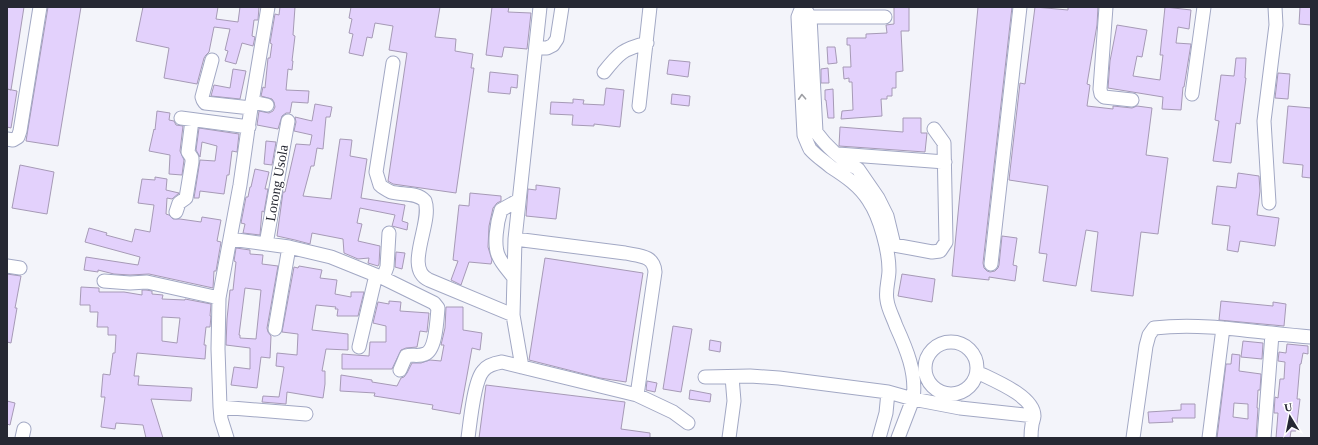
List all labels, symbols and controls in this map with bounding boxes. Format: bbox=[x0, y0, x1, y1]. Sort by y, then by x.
one-way arrow bbox=[797, 94, 806, 100]
street label: Lorong Usola bbox=[263, 143, 291, 222]
north arrow bbox=[1270, 397, 1310, 437]
text: U bbox=[1283, 401, 1293, 414]

